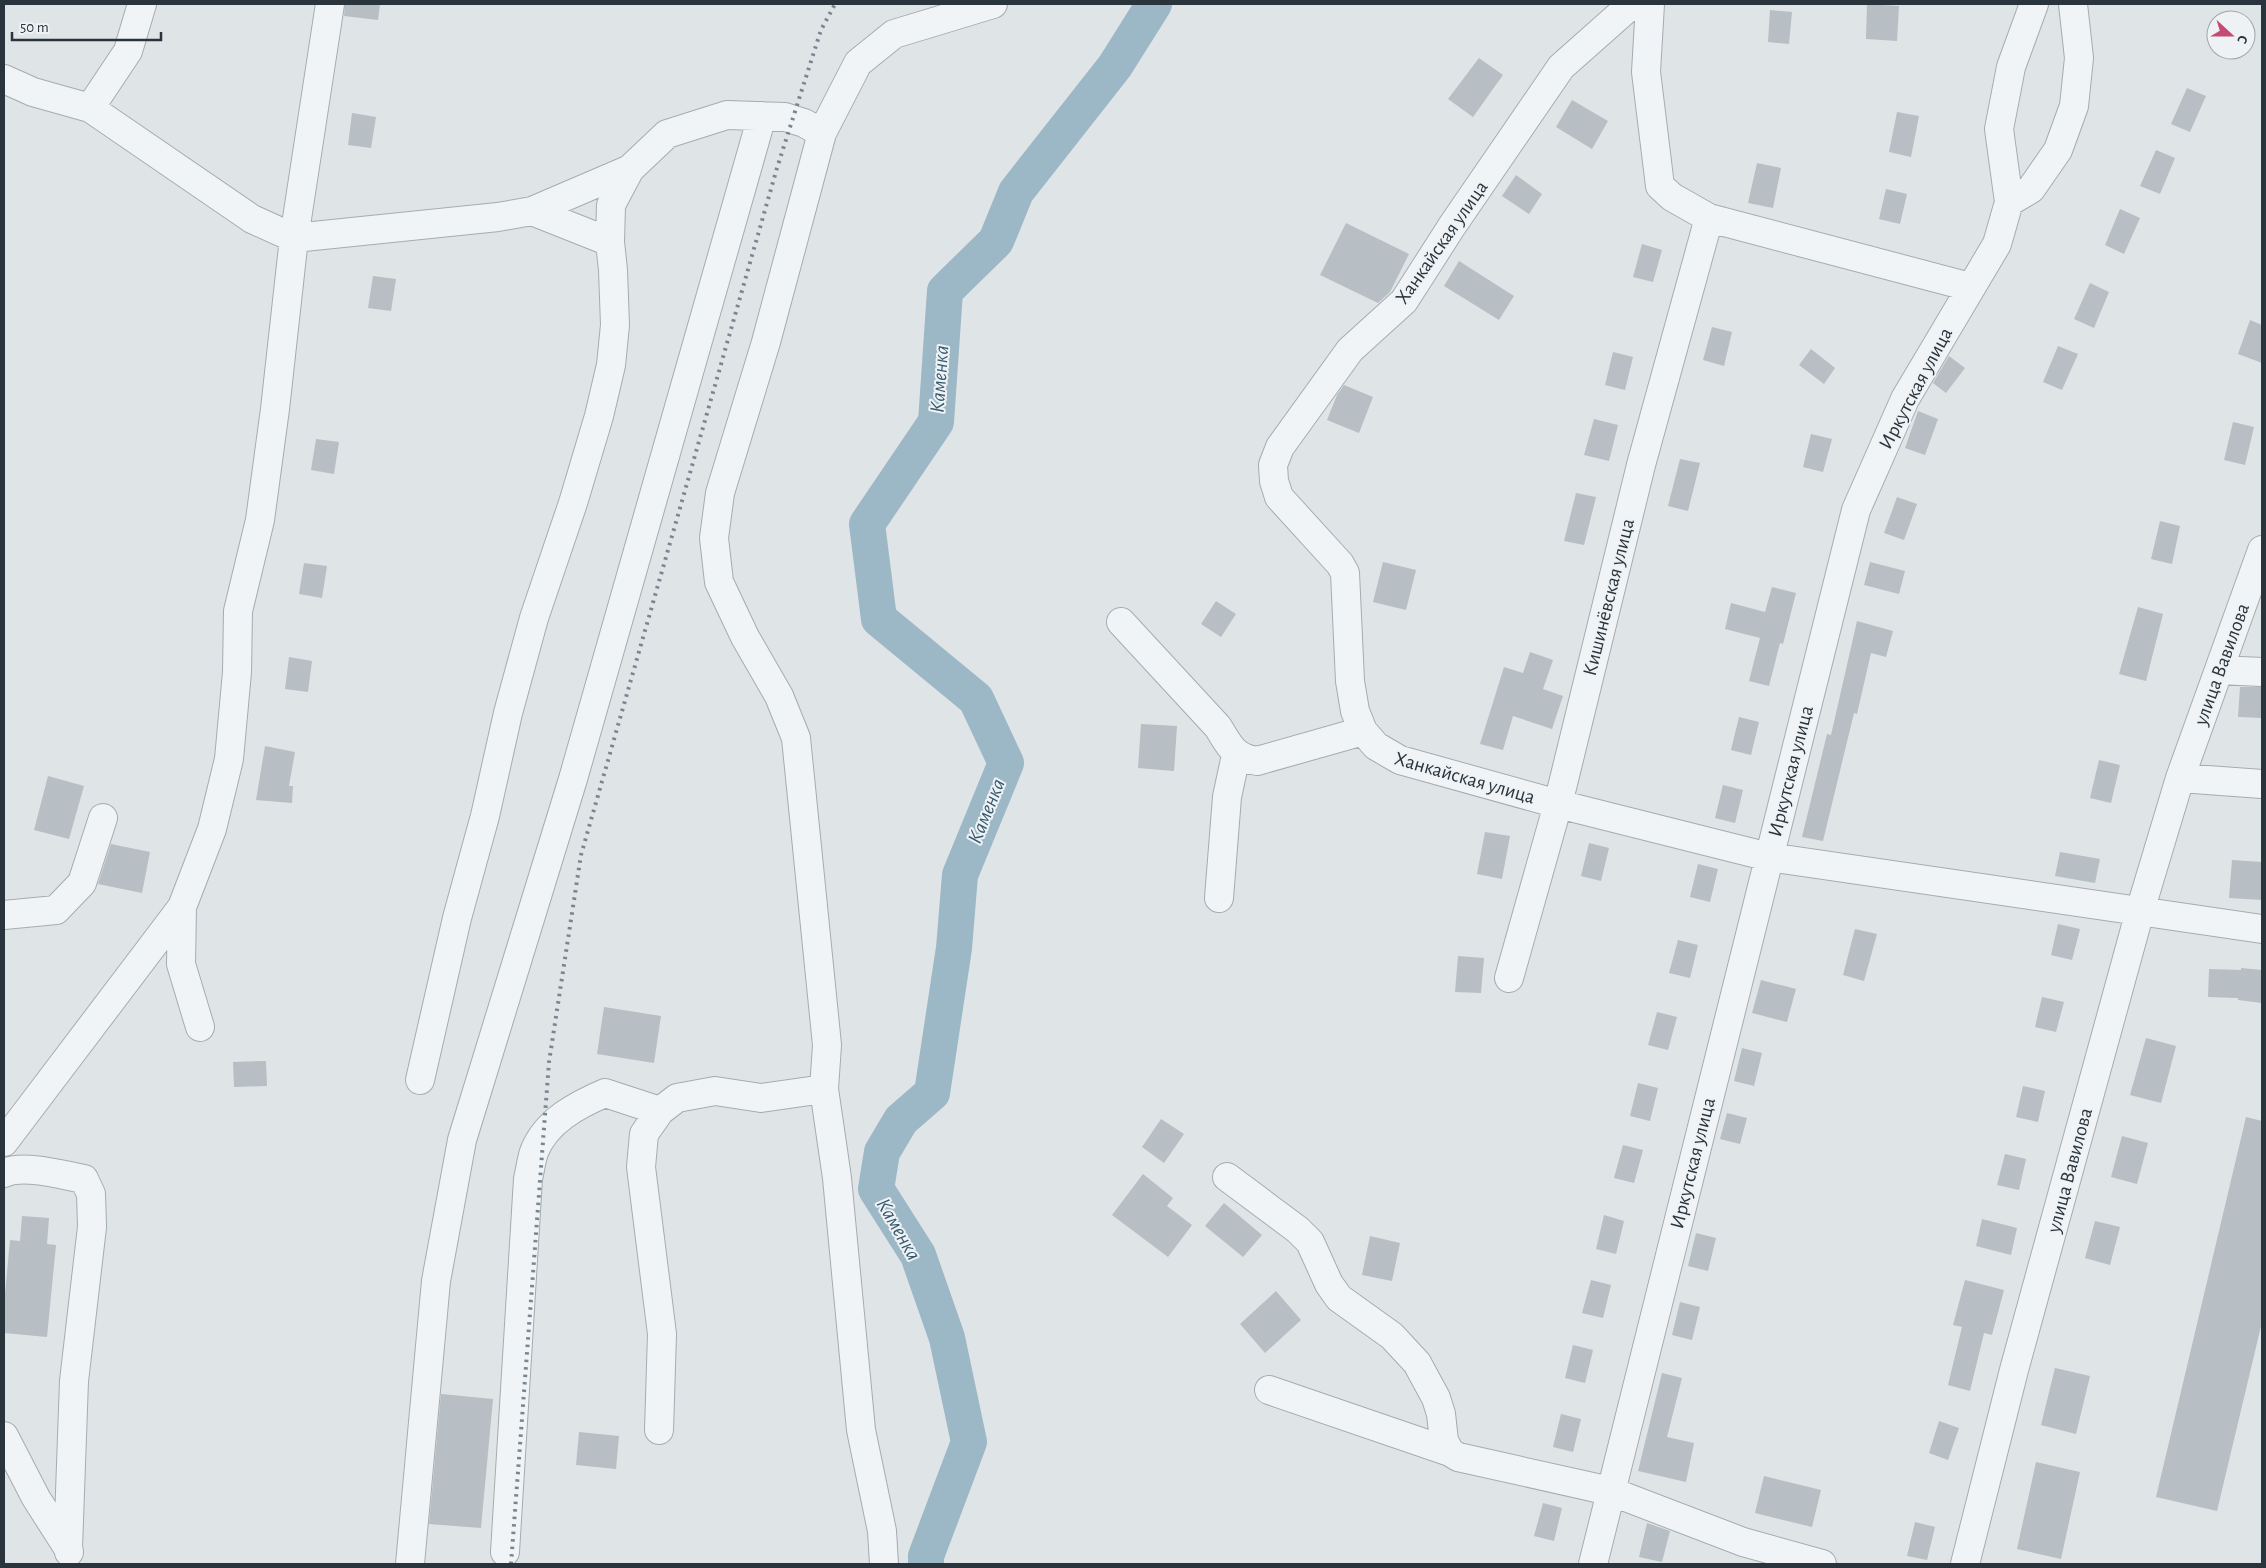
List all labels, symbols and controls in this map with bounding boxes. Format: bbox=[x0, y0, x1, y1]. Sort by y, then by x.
scale bar bbox=[12, 10, 161, 42]
north arrow bbox=[2206, 10, 2256, 60]
text: 50 m bbox=[20, 20, 49, 35]
text: С bbox=[2234, 33, 2250, 46]
street label: Ханкайская улица bbox=[1392, 177, 1492, 308]
street label: Иркутская улица bbox=[1875, 324, 1956, 453]
water label: Каменка bbox=[927, 345, 952, 414]
street label: Кишинёвская улица bbox=[1580, 517, 1638, 678]
street label: улица Вавилова bbox=[2190, 601, 2253, 729]
street label: Иркутская улица bbox=[1765, 703, 1817, 839]
street label: Ханкайская улица bbox=[1392, 748, 1537, 808]
water label: Каменка bbox=[964, 776, 1009, 847]
street label: Иркутская улица bbox=[1667, 1095, 1719, 1231]
street label: улица Вавилова bbox=[2043, 1106, 2096, 1236]
water label: Каменка bbox=[873, 1195, 925, 1264]

